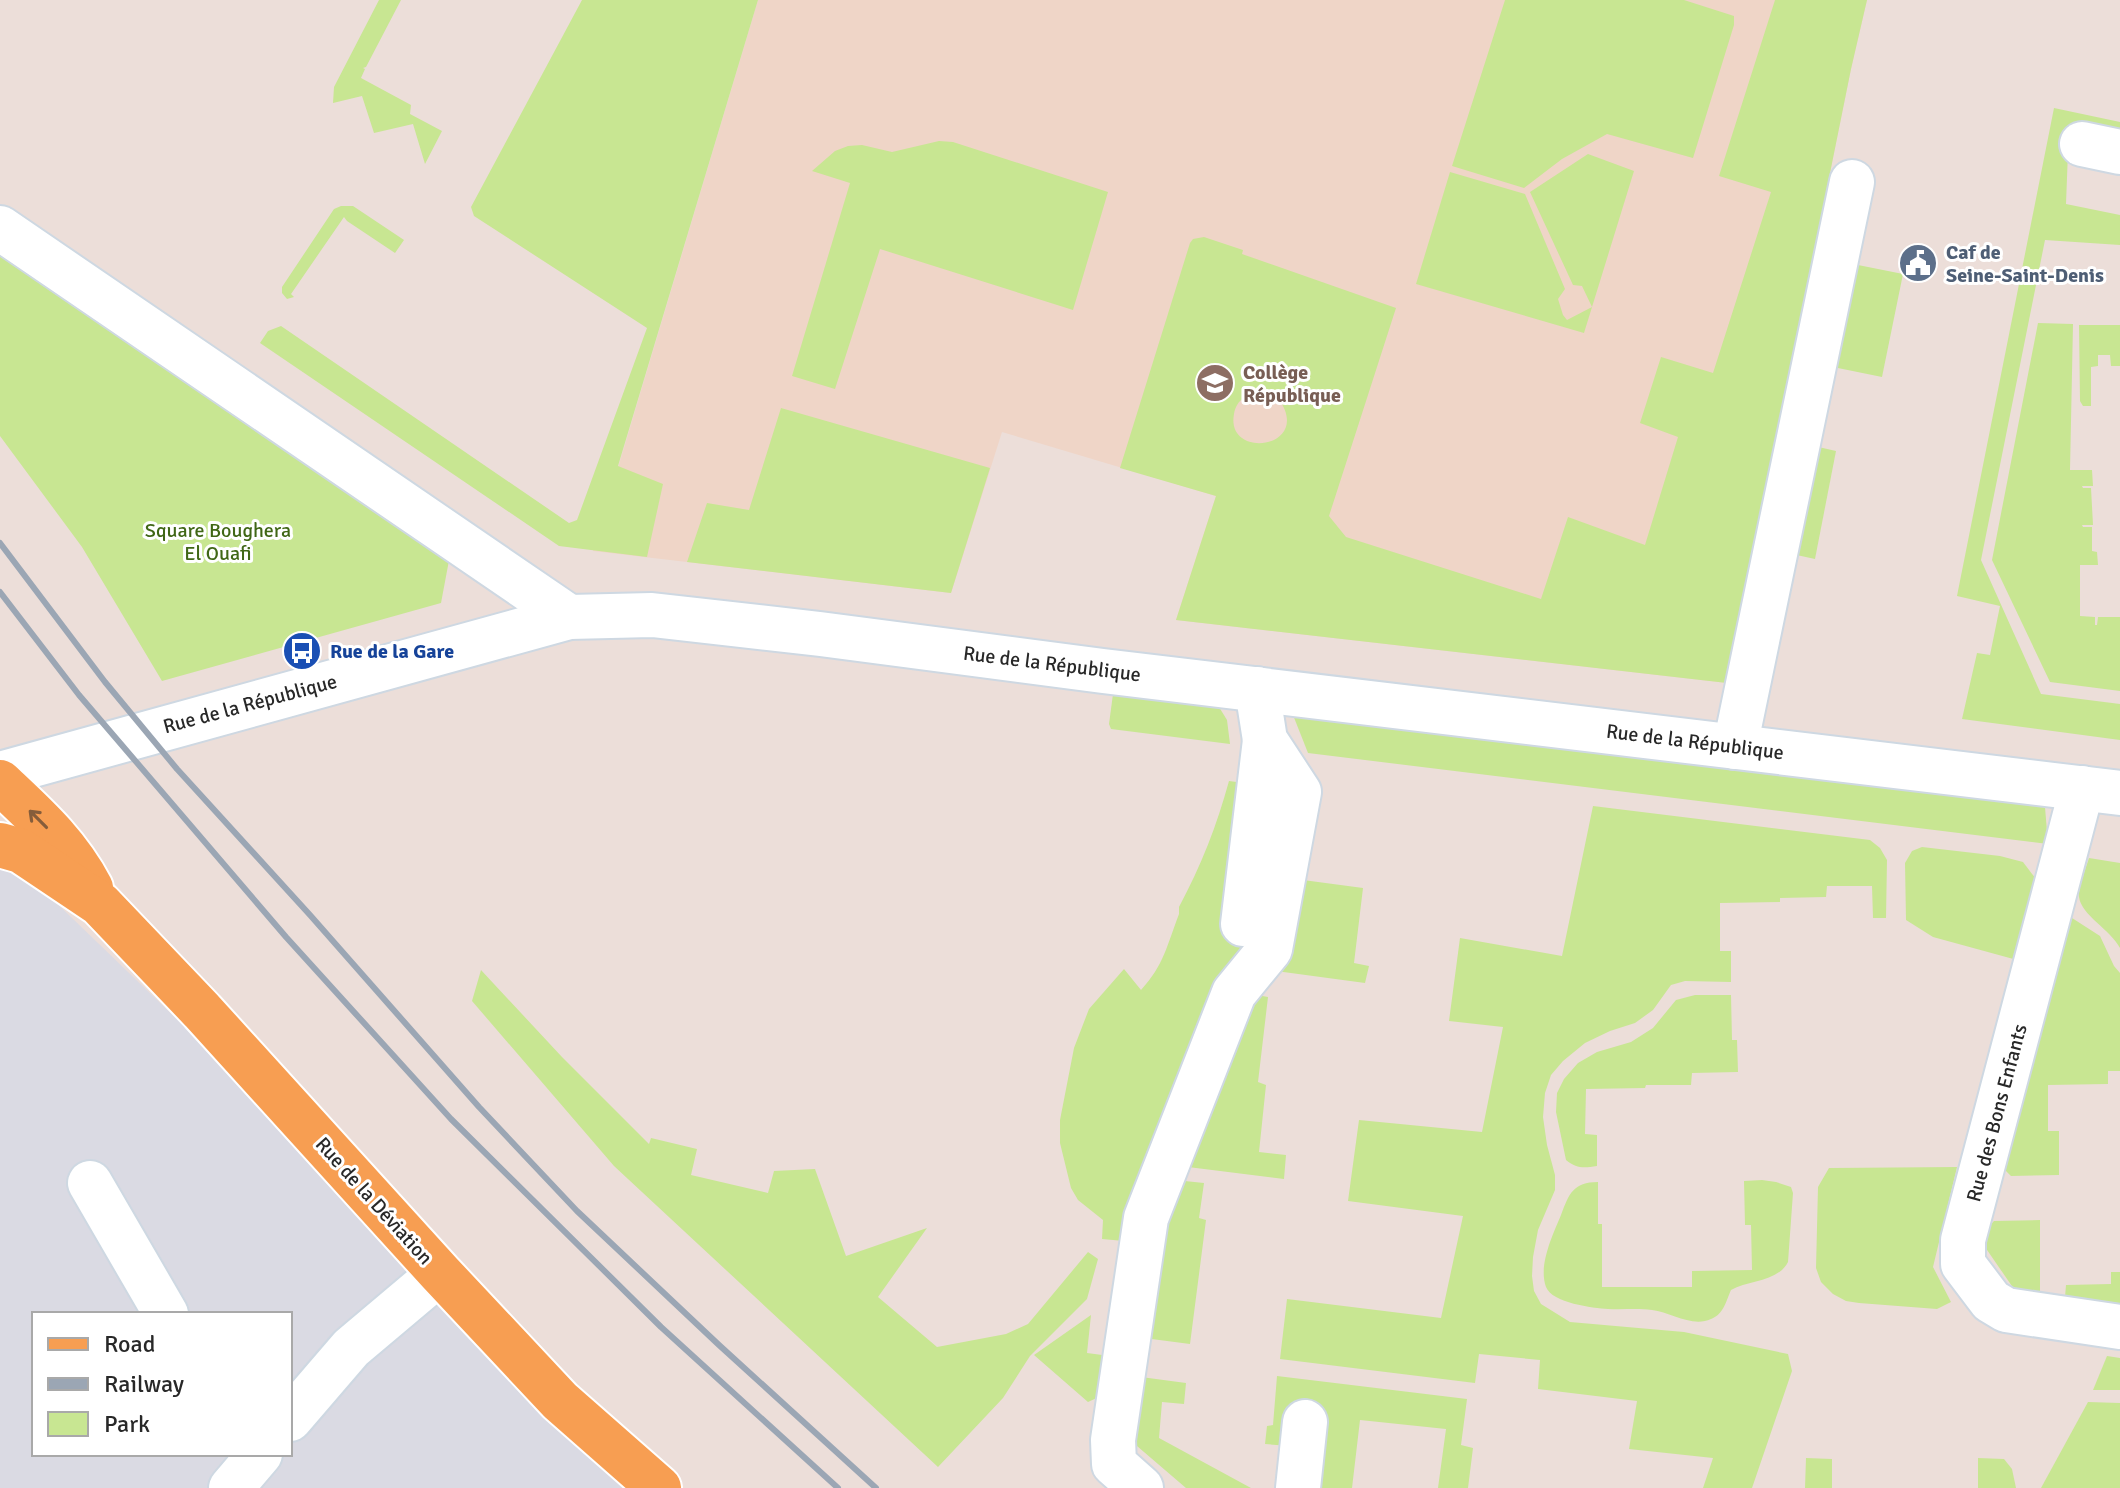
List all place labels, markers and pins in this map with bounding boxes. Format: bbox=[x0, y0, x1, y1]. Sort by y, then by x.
place label: Caf de Seine-Saint-Denis bbox=[1946, 240, 2104, 288]
public building icon: Caf de Seine-Saint-Denis bbox=[1897, 242, 1939, 284]
place label: Collège République bbox=[1243, 360, 1341, 408]
school or university icon: Collège République bbox=[1194, 362, 1236, 404]
bus stop icon: Rue de la Gare bbox=[281, 630, 323, 672]
place label: Rue de la Gare bbox=[330, 639, 454, 664]

